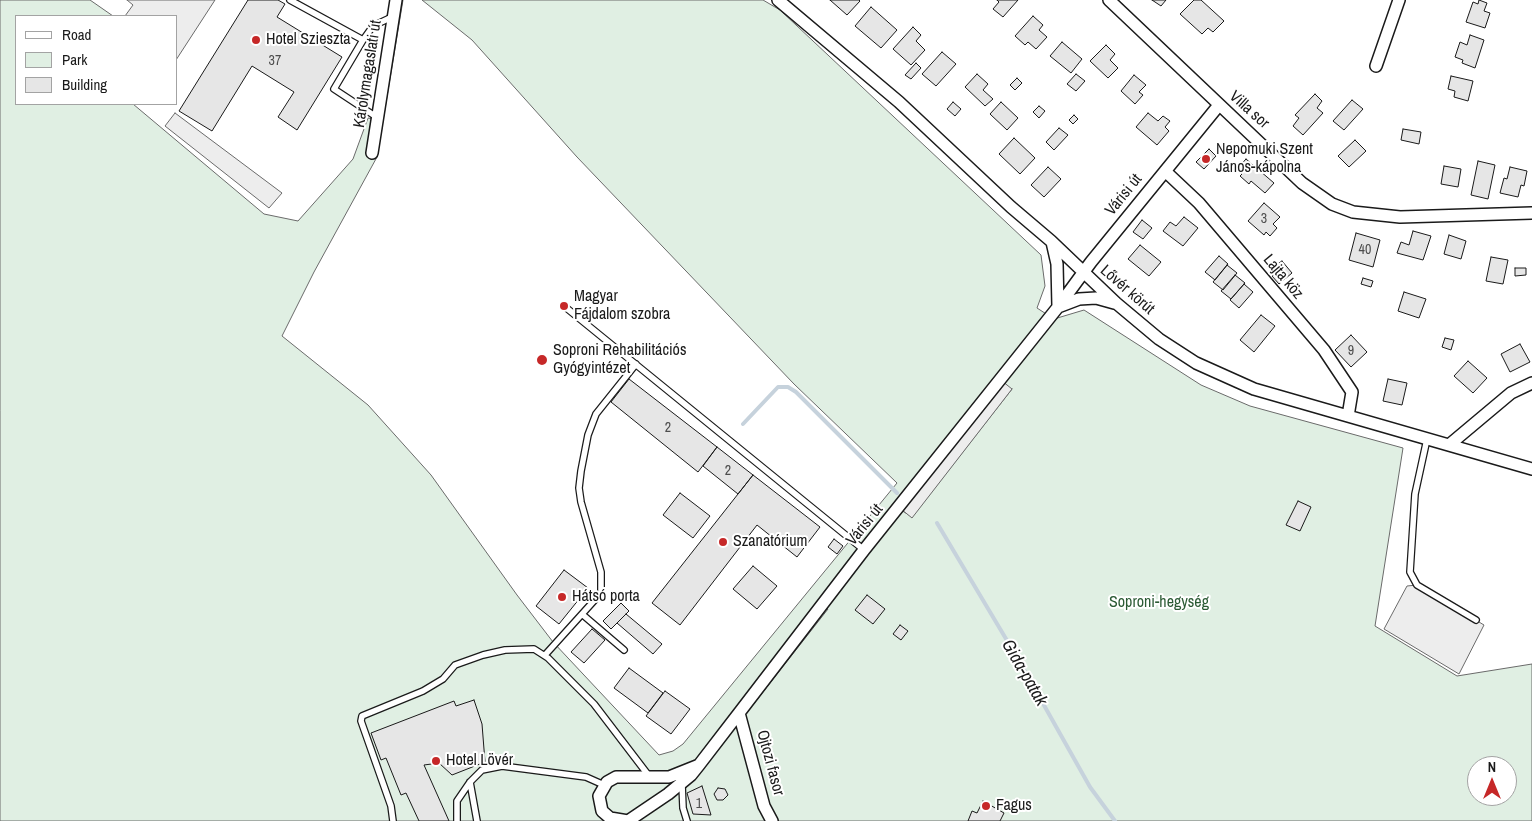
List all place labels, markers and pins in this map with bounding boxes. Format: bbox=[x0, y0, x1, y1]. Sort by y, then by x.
place label: Hotel Szieszta bbox=[266, 30, 351, 50]
marker: Hotel Szieszta bbox=[250, 34, 262, 46]
place label: Nepomuki Szent János-kápolna bbox=[1216, 140, 1313, 178]
marker: Nepomuki Szent János-kápolna bbox=[1200, 153, 1212, 165]
place label: Magyar Fájdalom szobra bbox=[574, 287, 670, 325]
marker: Magyar Fájdalom szobra bbox=[558, 300, 570, 312]
place label: Soproni Rehabilitációs Gyógyintézet bbox=[553, 341, 686, 379]
marker: Soproni Rehabilitációs Gyógyintézet bbox=[535, 353, 549, 367]
place label: Szanatórium bbox=[733, 532, 807, 552]
marker: Szanatórium bbox=[717, 536, 729, 548]
place label: Hátsó porta bbox=[572, 587, 640, 607]
marker: Hátsó porta bbox=[556, 591, 568, 603]
place label: Hotel Lövér bbox=[446, 751, 513, 771]
marker: Hotel Lövér bbox=[430, 755, 442, 767]
place label: Fagus bbox=[996, 796, 1032, 816]
marker: Fagus bbox=[980, 800, 992, 812]

